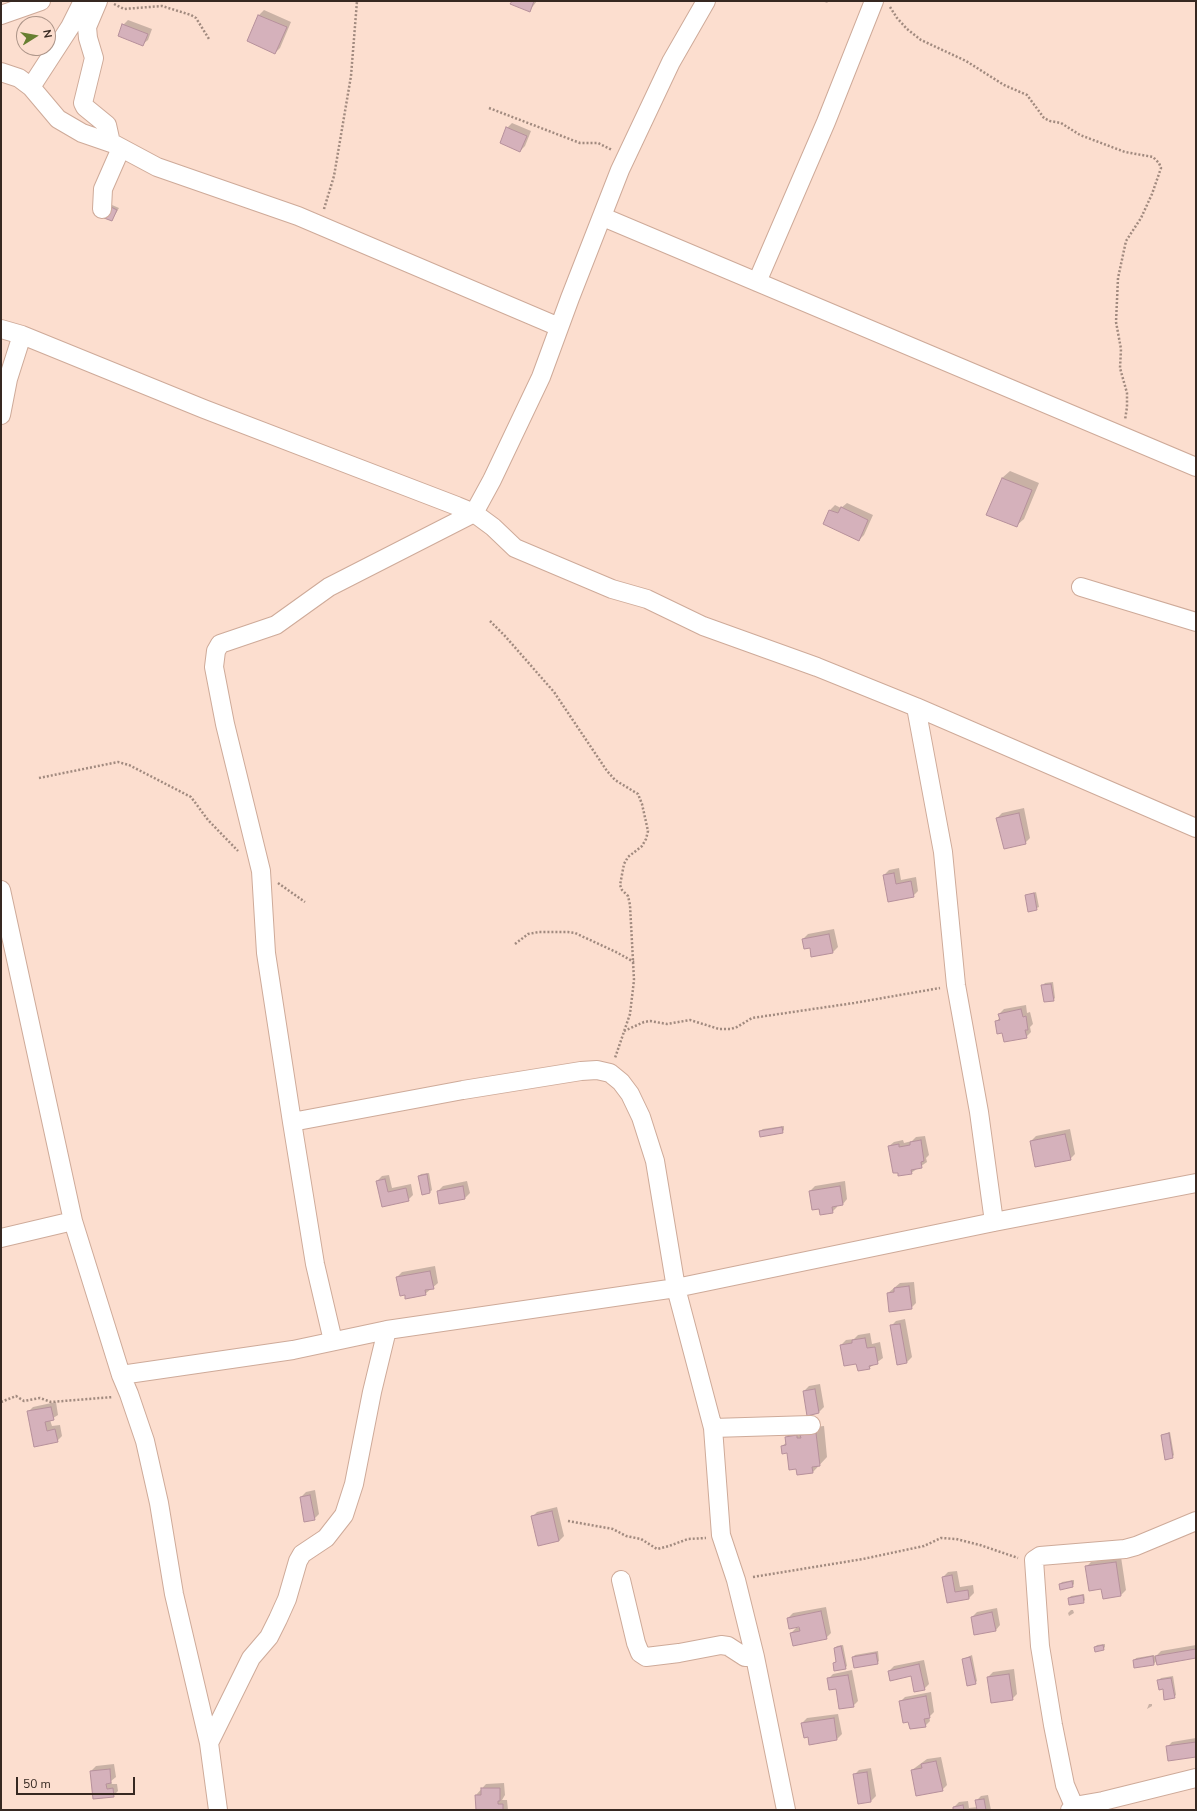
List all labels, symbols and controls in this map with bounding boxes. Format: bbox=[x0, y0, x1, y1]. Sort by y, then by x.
north arrow bbox=[16, 16, 56, 56]
text: N bbox=[39, 28, 55, 39]
scale bar bbox=[18, 1769, 137, 1795]
text: 50 m bbox=[23, 1776, 51, 1792]

